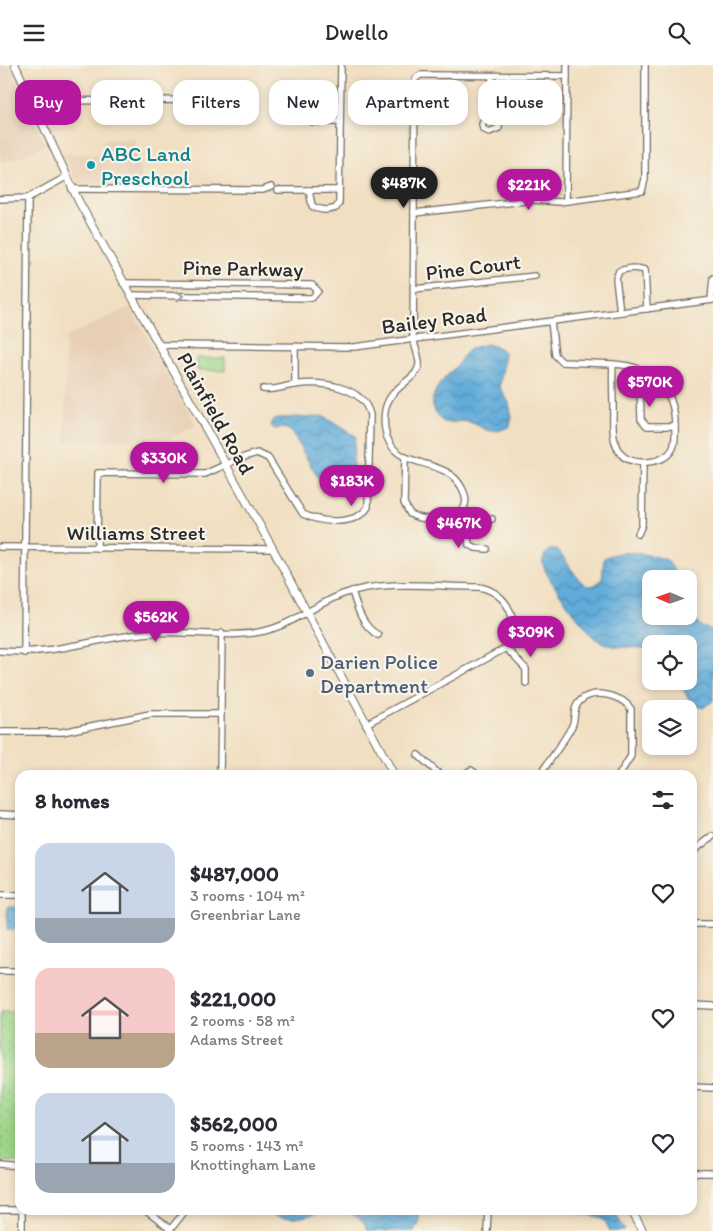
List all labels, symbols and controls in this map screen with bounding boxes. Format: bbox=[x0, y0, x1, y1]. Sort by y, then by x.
icon: menu bbox=[20, 19, 48, 47]
text: Dwello bbox=[325, 19, 388, 46]
icon: search bbox=[665, 19, 693, 47]
chip: Buy bbox=[15, 80, 81, 125]
chip: Rent bbox=[91, 80, 163, 125]
chip: Filters bbox=[173, 80, 259, 125]
chip: New bbox=[269, 80, 338, 125]
chip: Apartment bbox=[348, 80, 468, 125]
chip: House bbox=[478, 80, 562, 125]
place label: ABC Land Preschool bbox=[101, 141, 191, 190]
marker: ABC Land Preschool bbox=[85, 159, 97, 171]
pin: $487K bbox=[369, 167, 439, 209]
pin: $221K bbox=[494, 169, 564, 211]
text: $487K bbox=[382, 173, 426, 192]
text: $221K bbox=[508, 175, 550, 194]
street label: Pine Court bbox=[424, 249, 522, 285]
street label: Pine Parkway bbox=[182, 254, 304, 282]
one-way arrow bbox=[176, 291, 184, 301]
street label: Bailey Road bbox=[380, 301, 488, 339]
street label: Plainfield Road bbox=[172, 347, 260, 479]
pin: $570K bbox=[615, 365, 685, 408]
text: $570K bbox=[628, 372, 672, 391]
pin: $330K bbox=[129, 441, 199, 484]
text: $330K bbox=[141, 448, 187, 467]
pin: $183K bbox=[317, 465, 387, 507]
text: $183K bbox=[330, 471, 374, 490]
pin: $467K bbox=[424, 507, 494, 549]
text: $467K bbox=[437, 513, 481, 532]
street label: Williams Street bbox=[66, 520, 206, 545]
north arrow bbox=[642, 570, 698, 625]
map controls bbox=[642, 570, 697, 755]
pin: $562K bbox=[121, 601, 191, 643]
text: $562K bbox=[134, 607, 178, 626]
pin: $309K bbox=[496, 615, 566, 658]
text: $309K bbox=[508, 622, 554, 641]
button: locate bbox=[642, 635, 697, 690]
place label: Darien Police Department bbox=[320, 649, 438, 698]
marker: Darien Police Department bbox=[304, 667, 316, 679]
button: layers bbox=[642, 700, 697, 755]
icon: filters bbox=[649, 786, 677, 814]
text: 8 homes bbox=[35, 788, 110, 813]
text: $487,000 bbox=[190, 861, 279, 886]
icon: home bbox=[75, 863, 135, 923]
icon: heart bbox=[649, 879, 677, 907]
text: 3 rooms · 104 m² bbox=[190, 886, 305, 905]
text: Greenbriar Lane bbox=[190, 905, 301, 924]
text: $221,000 bbox=[190, 986, 276, 1011]
icon: home bbox=[75, 988, 135, 1048]
icon: heart bbox=[649, 1004, 677, 1032]
text: 2 rooms · 58 m² bbox=[190, 1011, 295, 1030]
text: Adams Street bbox=[190, 1030, 283, 1049]
text: $562,000 bbox=[190, 1111, 278, 1136]
icon: home bbox=[75, 1113, 135, 1173]
icon: heart bbox=[649, 1129, 677, 1157]
text: 5 rooms · 143 m² bbox=[190, 1136, 304, 1155]
text: Knottingham Lane bbox=[190, 1155, 316, 1174]

